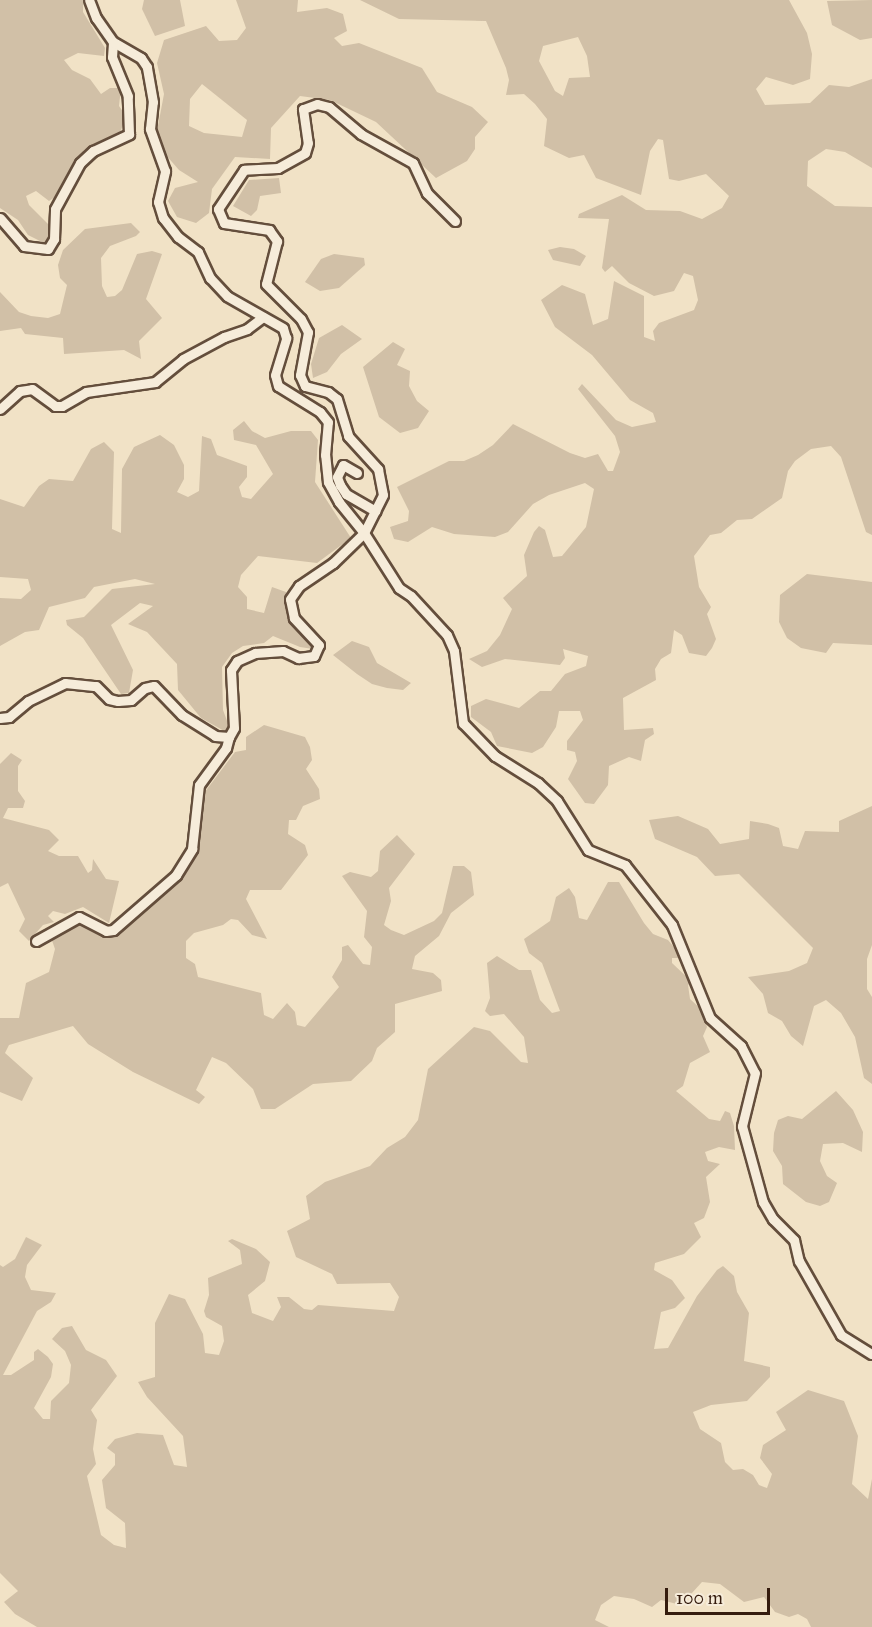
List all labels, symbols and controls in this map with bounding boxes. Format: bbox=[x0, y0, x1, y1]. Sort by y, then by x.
scale bar bbox=[668, 1576, 773, 1614]
text: 100 m bbox=[676, 1587, 723, 1609]

